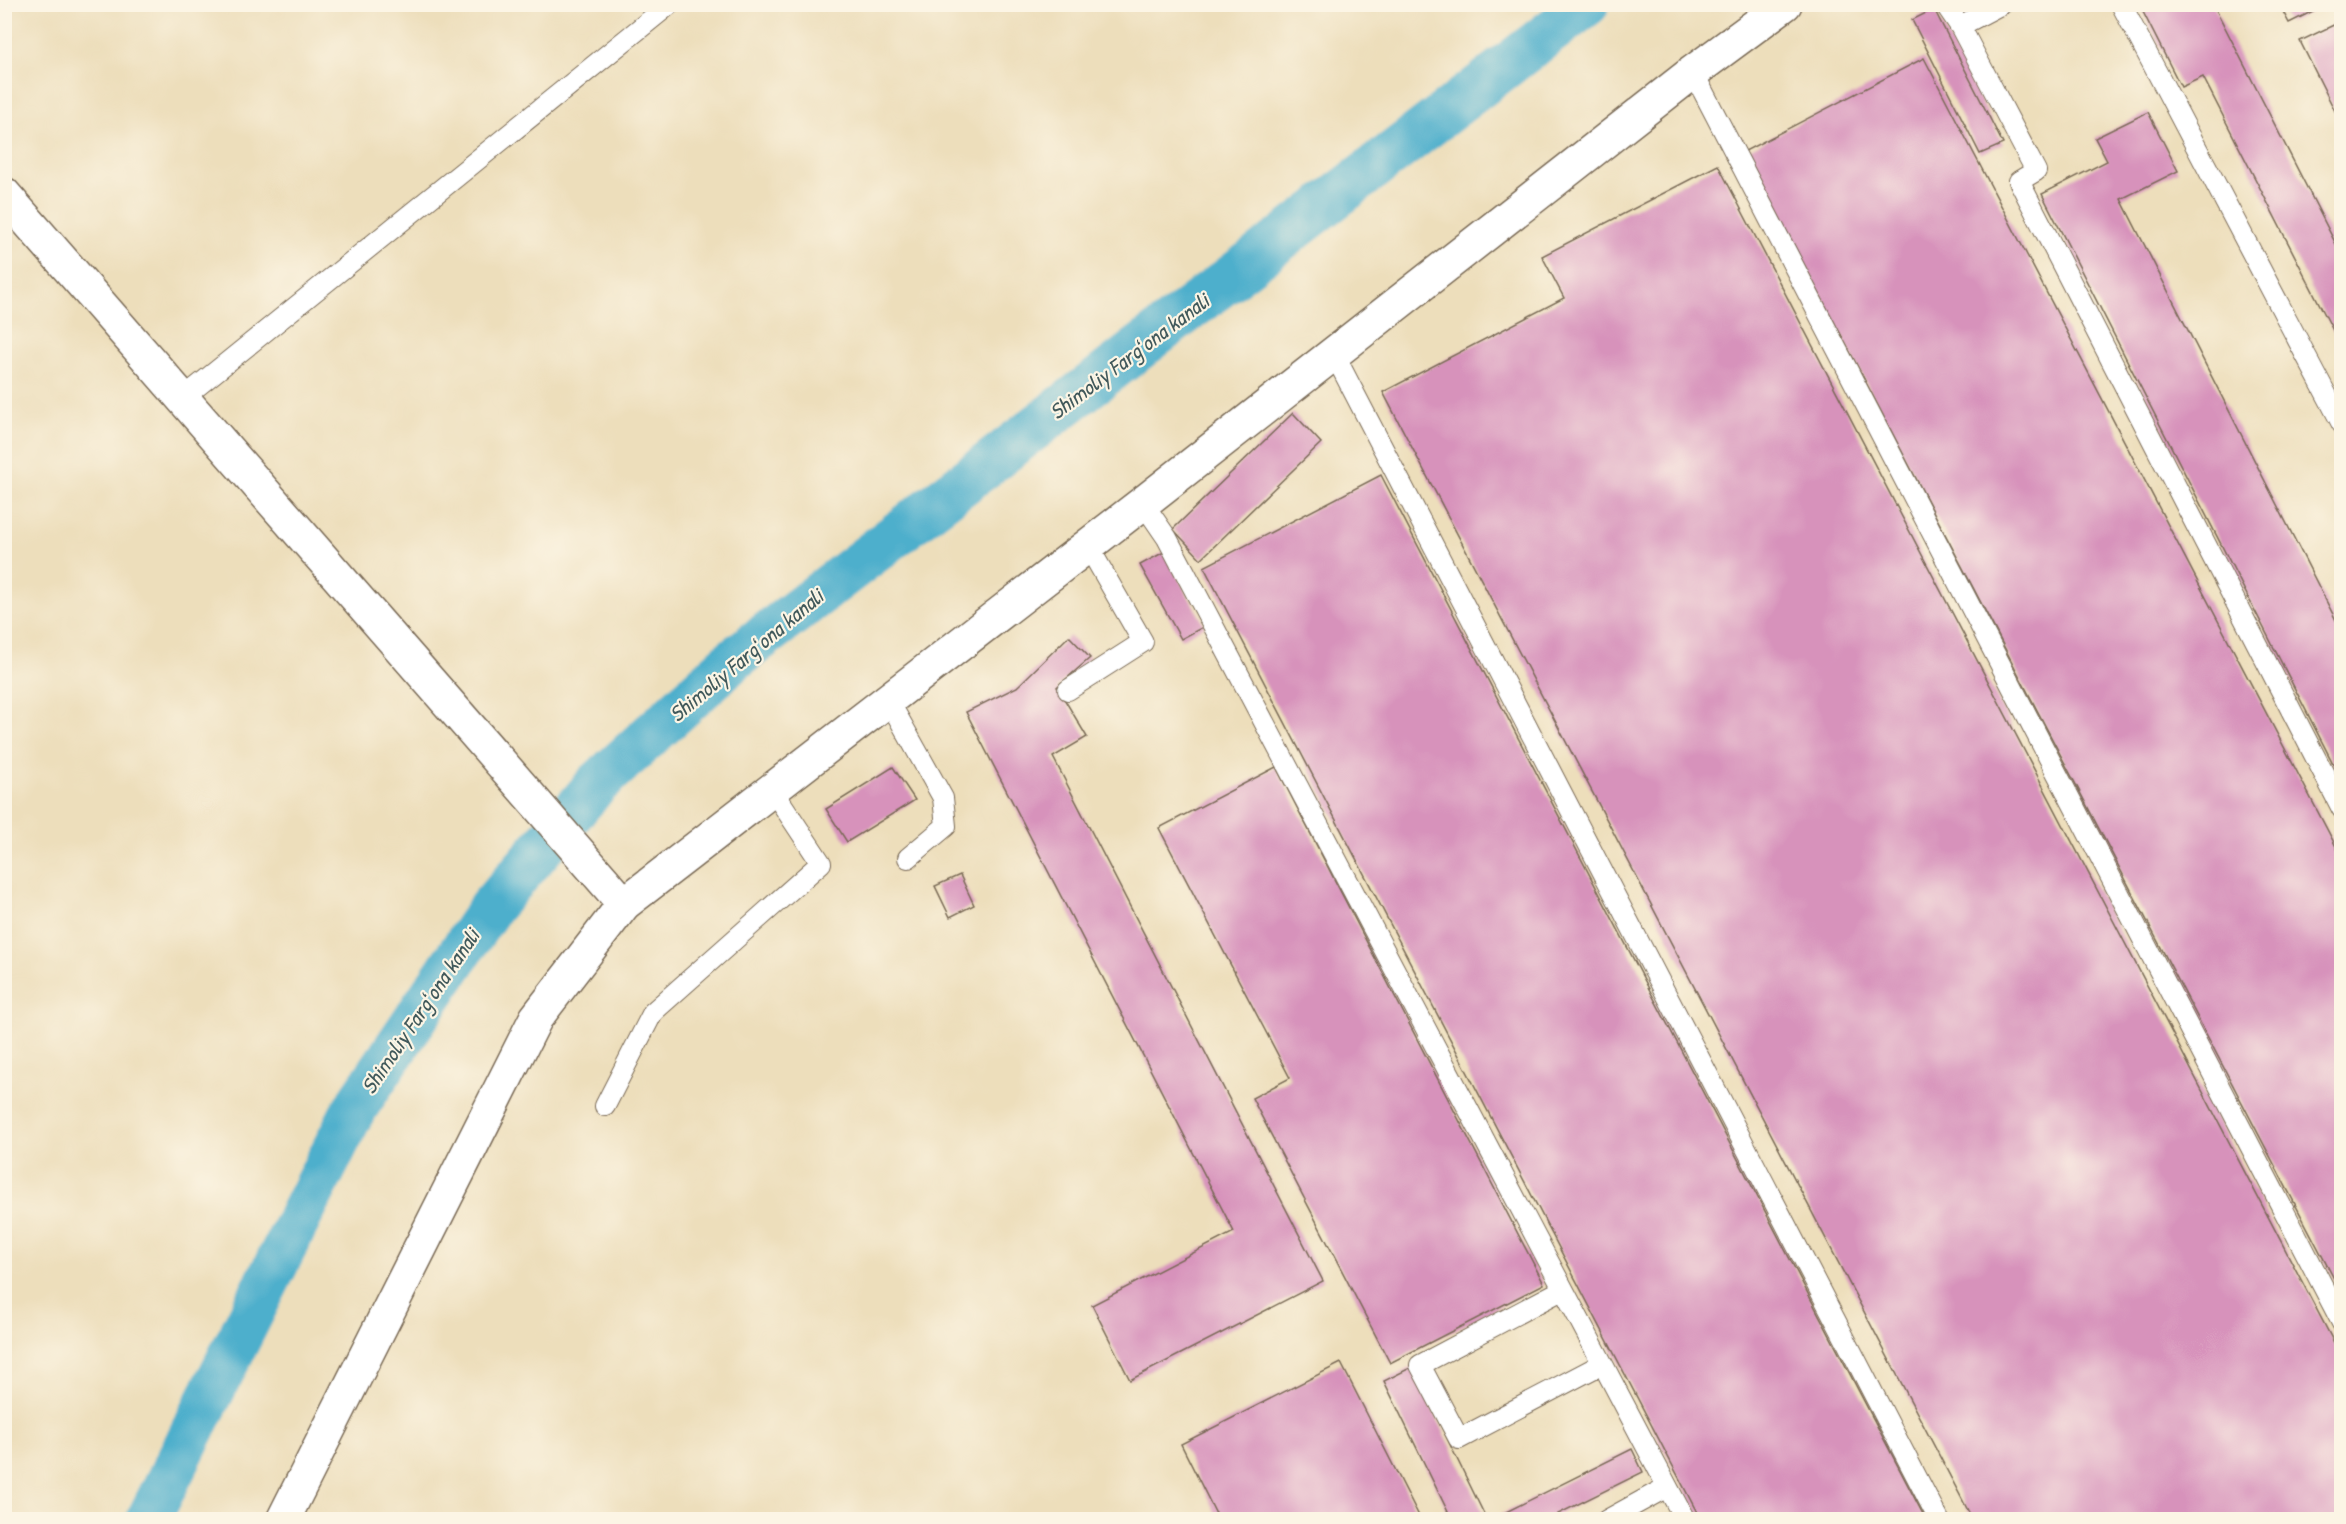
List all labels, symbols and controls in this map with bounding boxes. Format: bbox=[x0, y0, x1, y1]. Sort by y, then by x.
water label: Shimoliy Fargʻona kanali bbox=[1043, 285, 1217, 426]
water label: Shimoliy Fargʻona kanali bbox=[662, 580, 831, 728]
water label: Shimoliy Fargʻona kanali bbox=[354, 921, 488, 1099]

